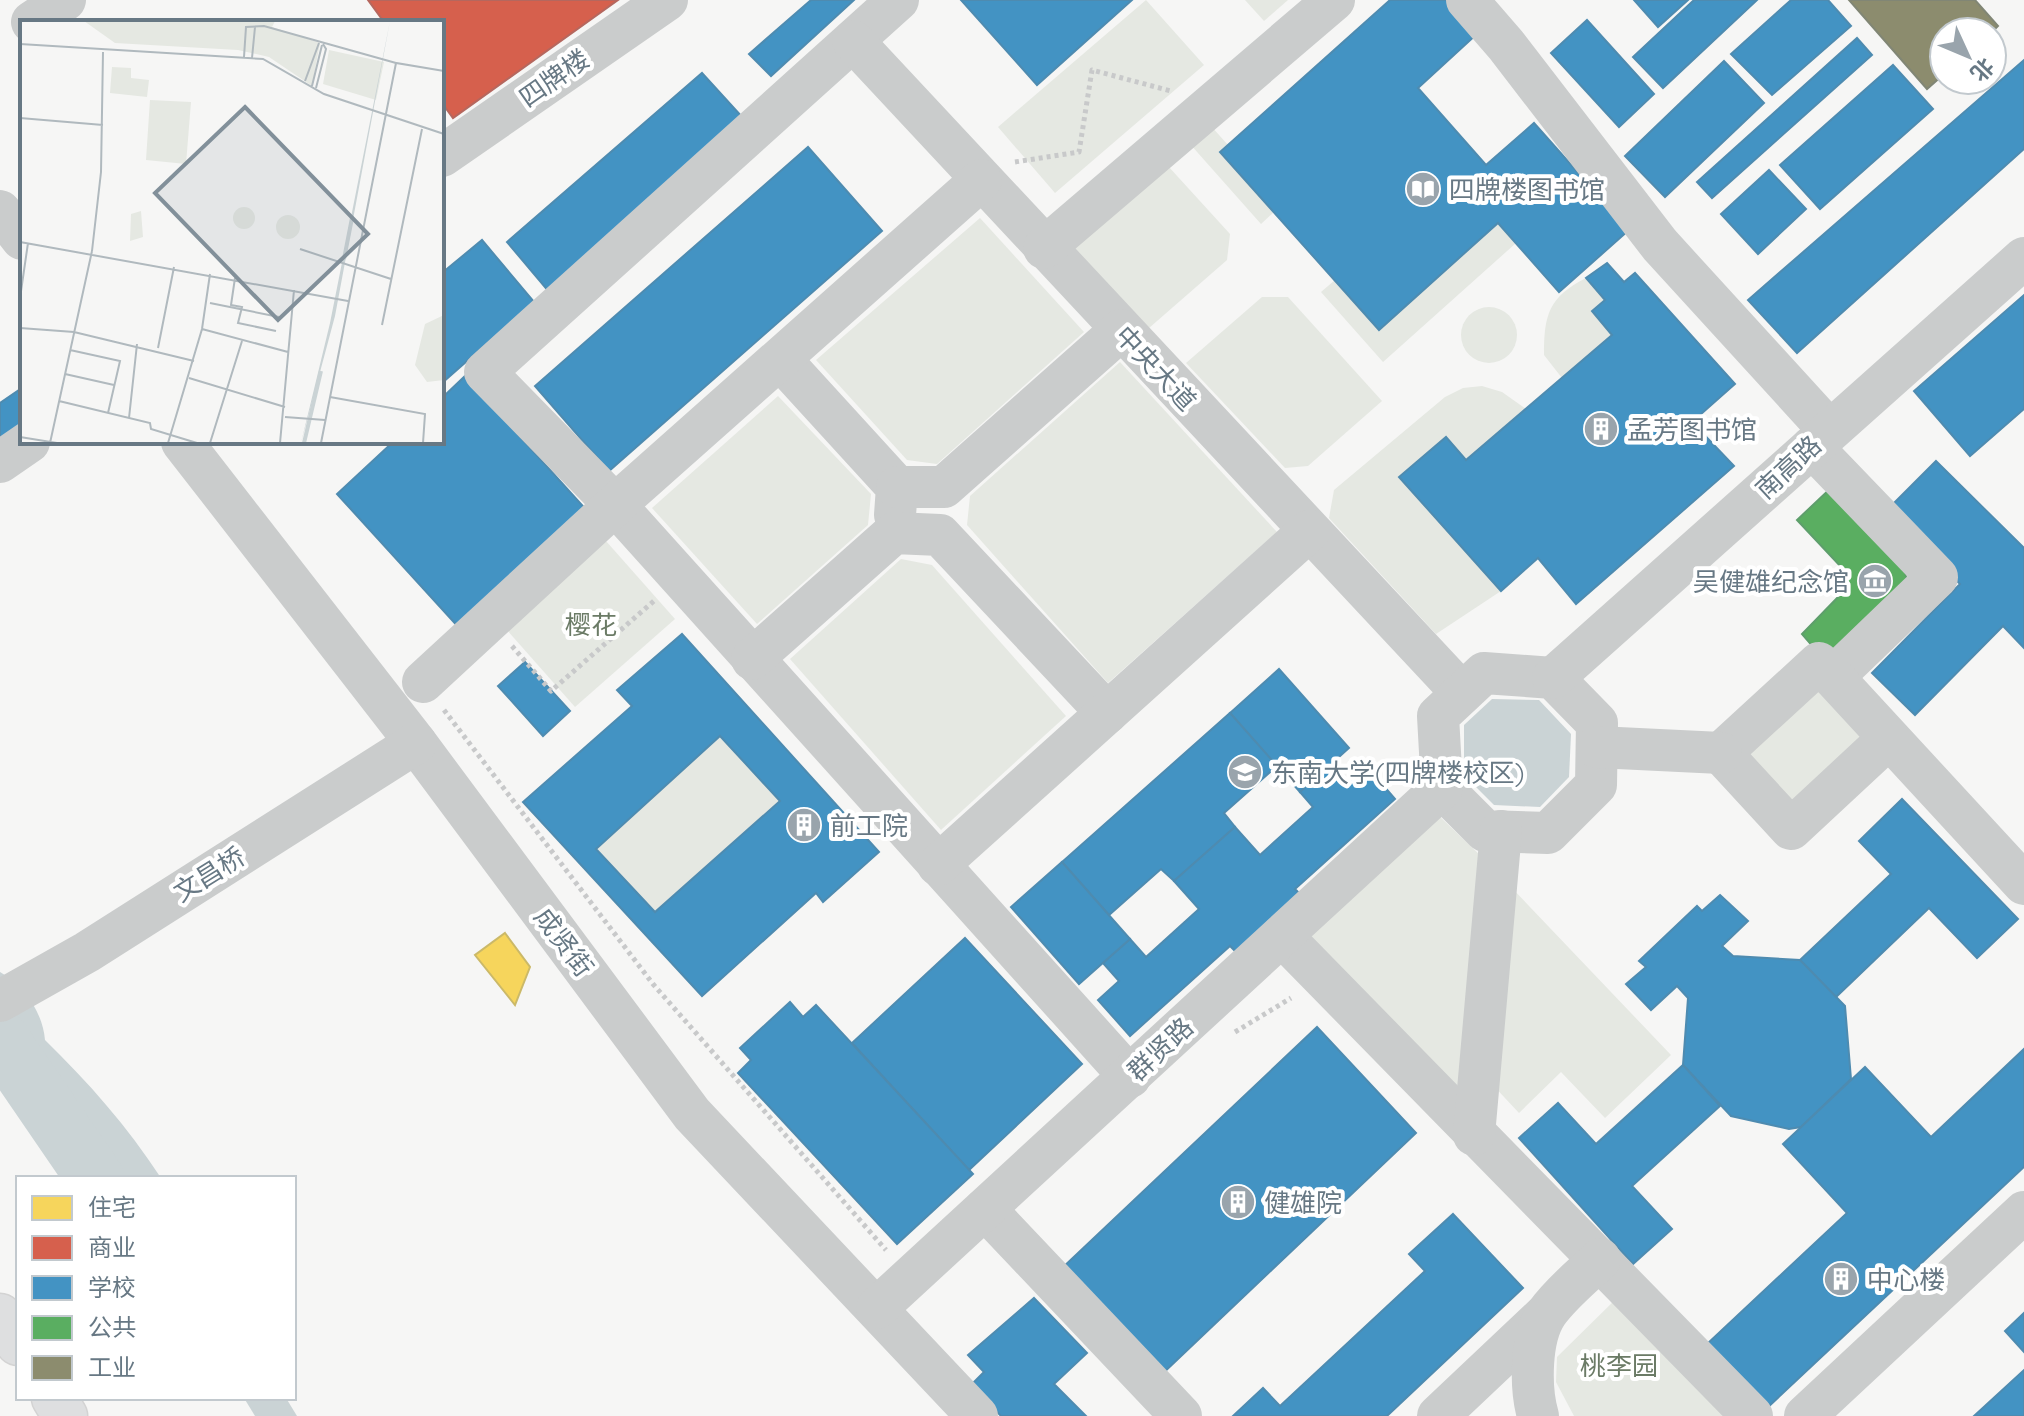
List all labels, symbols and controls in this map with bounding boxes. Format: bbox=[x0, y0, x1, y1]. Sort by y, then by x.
north arrow bbox=[1928, 16, 2008, 96]
inset map bbox=[20, 20, 444, 444]
street label: 四牌楼 bbox=[513, 42, 595, 114]
text: 北 bbox=[1965, 52, 2000, 88]
library icon: 四牌楼图书馆 bbox=[1404, 170, 1442, 208]
place label: 四牌楼图书馆 bbox=[1449, 173, 1605, 206]
street label: 中央大道 bbox=[1108, 319, 1204, 417]
building icon: 孟芳图书馆 bbox=[1582, 410, 1620, 448]
place label: 孟芳图书馆 bbox=[1627, 413, 1757, 446]
street label: 南高路 bbox=[1748, 428, 1828, 506]
museum icon: 吴健雄纪念馆 bbox=[1856, 562, 1894, 600]
place label: 吴健雄纪念馆 bbox=[1693, 565, 1849, 598]
park label: 樱花 bbox=[565, 608, 617, 641]
school or university icon: 东南大学(四牌楼校区) bbox=[1226, 753, 1264, 791]
place label: 东南大学(四牌楼校区) bbox=[1271, 756, 1524, 789]
building icon: 前工院 bbox=[785, 806, 823, 844]
place label: 前工院 bbox=[830, 809, 908, 842]
street label: 文昌桥 bbox=[167, 839, 251, 909]
street label: 成贤街 bbox=[527, 901, 601, 983]
street label: 群贤路 bbox=[1120, 1010, 1200, 1088]
legend bbox=[16, 1176, 296, 1400]
building icon: 健雄院 bbox=[1219, 1183, 1257, 1221]
place label: 健雄院 bbox=[1264, 1186, 1342, 1219]
text: 住宅 bbox=[88, 1192, 136, 1222]
text: 商业 bbox=[88, 1232, 136, 1262]
building icon: 中心楼 bbox=[1822, 1260, 1860, 1298]
place label: 中心楼 bbox=[1867, 1263, 1945, 1296]
text: 学校 bbox=[88, 1272, 136, 1302]
text: 公共 bbox=[88, 1312, 136, 1342]
park label: 桃李园 bbox=[1580, 1349, 1658, 1382]
text: 工业 bbox=[88, 1352, 136, 1382]

